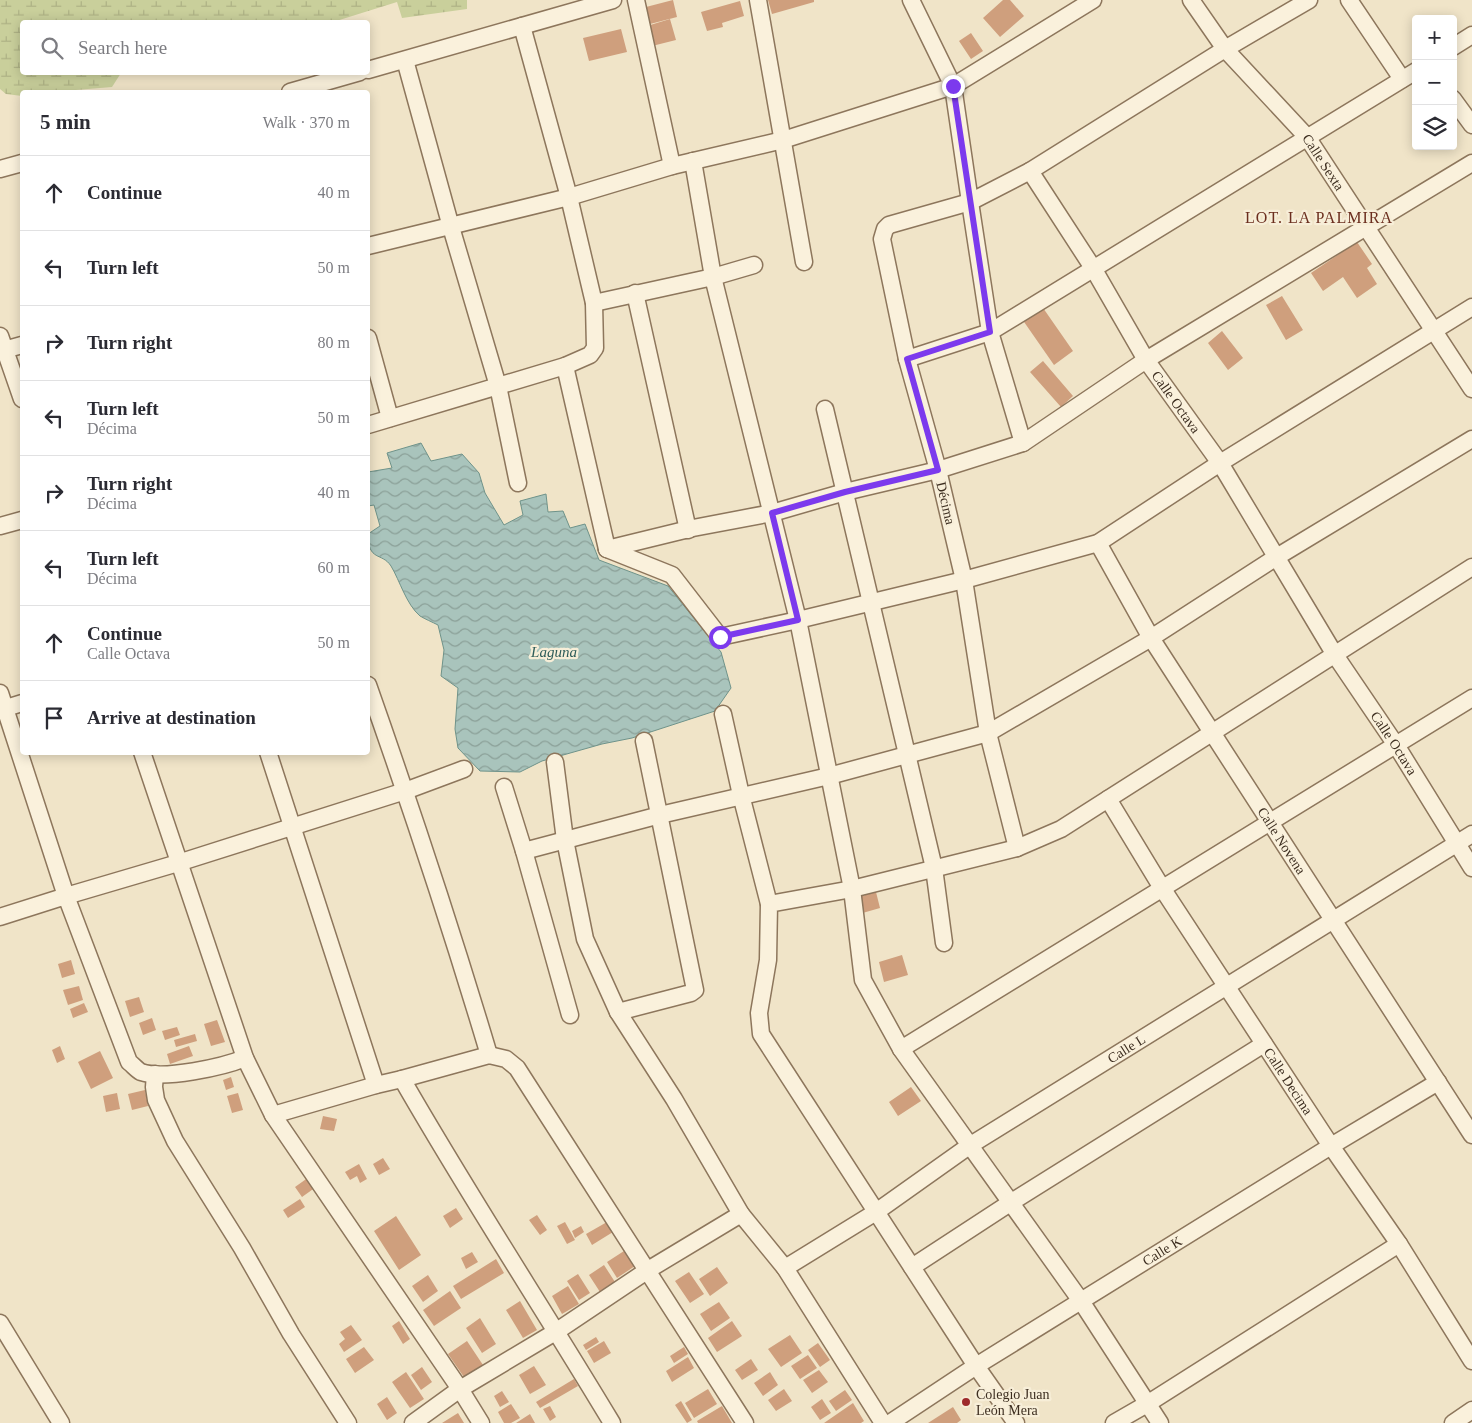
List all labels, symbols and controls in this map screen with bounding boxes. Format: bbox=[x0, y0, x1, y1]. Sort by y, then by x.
map controls bbox=[1412, 15, 1457, 150]
button: + bbox=[1412, 15, 1457, 60]
search box bbox=[20, 20, 370, 75]
icon: search bbox=[38, 34, 66, 62]
text: Search here bbox=[78, 37, 167, 58]
button: − bbox=[1412, 60, 1457, 105]
route end bbox=[942, 75, 965, 98]
button: layers bbox=[1412, 105, 1457, 150]
text: 5 min bbox=[40, 110, 91, 134]
text: Walk · 370 m bbox=[263, 114, 350, 131]
street label: Calle Sexta bbox=[1299, 131, 1347, 194]
icon: ahead bbox=[40, 179, 68, 207]
text: Continue bbox=[87, 182, 162, 203]
text: 40 m bbox=[318, 184, 350, 201]
district label: LOT. LA PALMIRA bbox=[1245, 209, 1393, 226]
icon: left bbox=[40, 254, 68, 282]
text: Turn left bbox=[87, 257, 159, 278]
text: 50 m bbox=[318, 259, 350, 276]
icon: right bbox=[40, 329, 68, 357]
text: Turn right bbox=[87, 332, 172, 353]
text: 80 m bbox=[318, 334, 350, 351]
street label: Calle Octava bbox=[1148, 368, 1204, 437]
text: Turn left bbox=[87, 398, 159, 419]
icon: left bbox=[40, 404, 68, 432]
text: 50 m bbox=[318, 409, 350, 426]
text: Décima bbox=[87, 420, 137, 437]
text: Turn right bbox=[87, 473, 172, 494]
icon: right bbox=[40, 479, 68, 507]
street label: Décima bbox=[933, 480, 958, 527]
text: 40 m bbox=[318, 484, 350, 501]
text: Décima bbox=[87, 495, 137, 512]
text: Turn left bbox=[87, 548, 159, 569]
icon: left bbox=[40, 554, 68, 582]
text: 60 m bbox=[318, 559, 350, 576]
text: Décima bbox=[87, 570, 137, 587]
text: Continue bbox=[87, 623, 162, 644]
route start bbox=[709, 626, 732, 649]
icon: ahead bbox=[40, 629, 68, 657]
text: 50 m bbox=[318, 634, 350, 651]
water label: Laguna bbox=[530, 644, 577, 660]
text: Calle Octava bbox=[87, 645, 170, 662]
icon: arrive bbox=[40, 704, 68, 732]
text: Arrive at destination bbox=[87, 707, 256, 728]
street label: Calle Octava bbox=[1367, 709, 1420, 779]
street label: Calle Novena bbox=[1254, 805, 1309, 878]
street label: Calle L bbox=[1105, 1032, 1148, 1066]
street label: Calle Decima bbox=[1261, 1045, 1316, 1118]
street label: Calle K bbox=[1140, 1233, 1185, 1269]
place label: Colegio Juan León Mera bbox=[976, 1387, 1050, 1418]
marker: Colegio Juan León Mera bbox=[960, 1396, 972, 1408]

